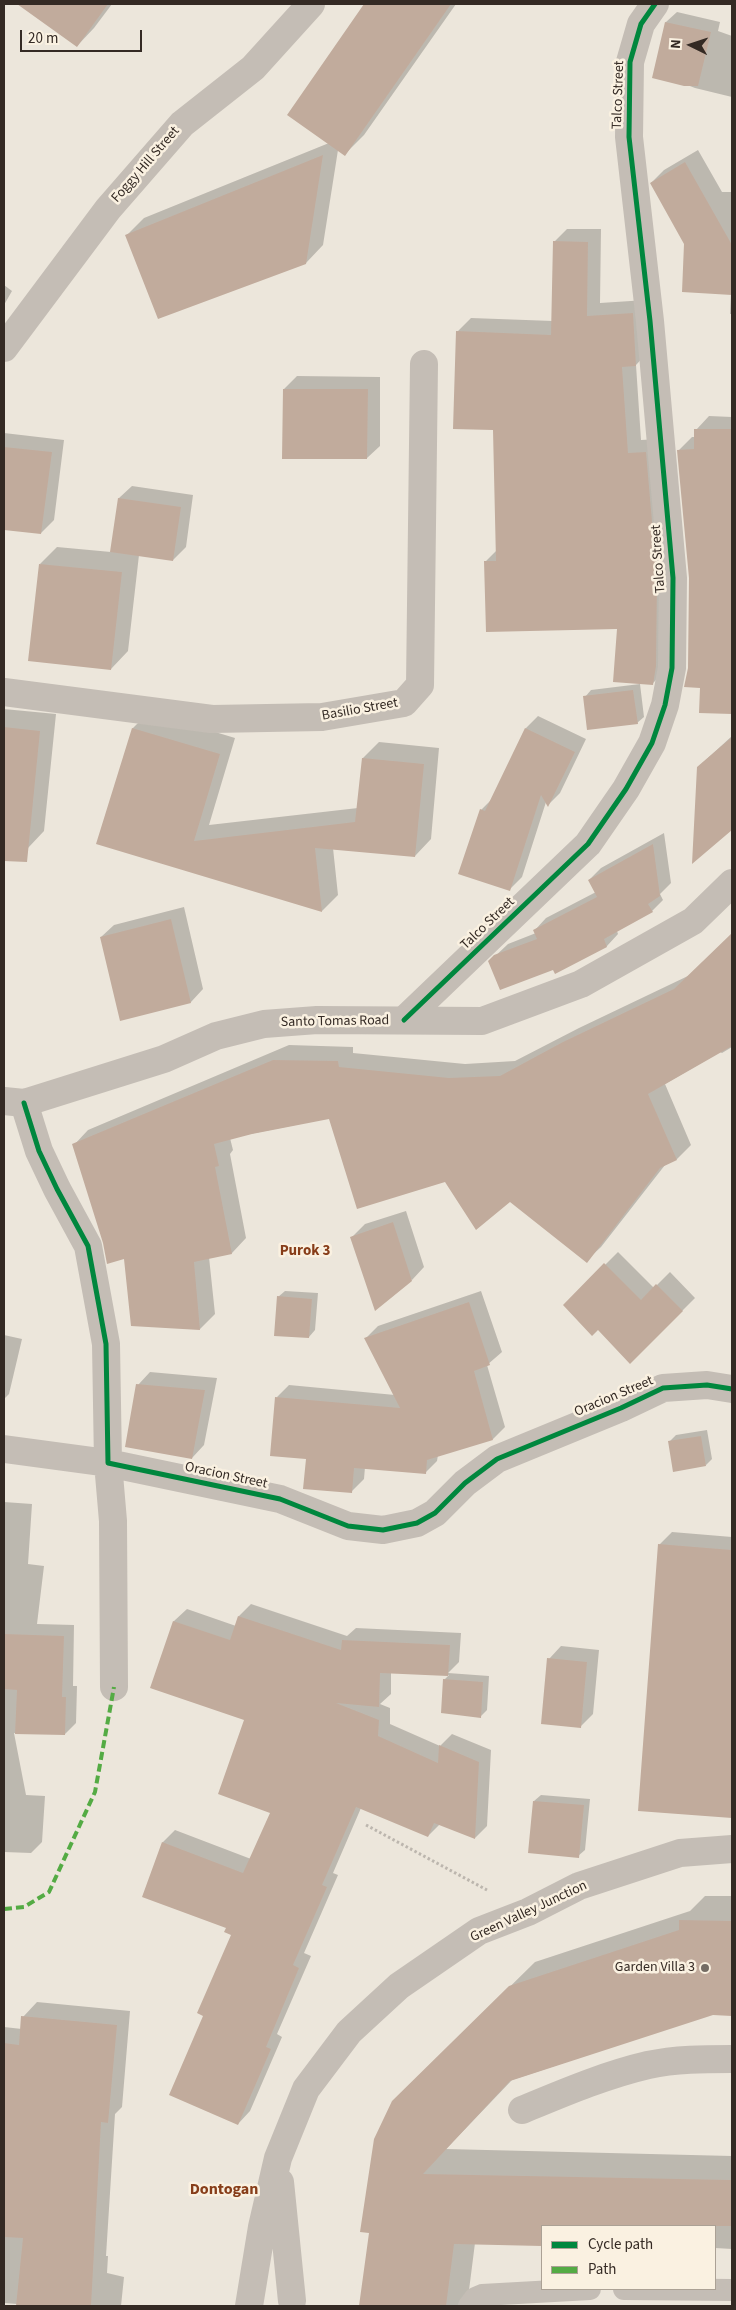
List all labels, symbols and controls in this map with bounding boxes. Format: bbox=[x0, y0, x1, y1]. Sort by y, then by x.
scale bar bbox=[22, 20, 145, 52]
north arrow bbox=[666, 20, 716, 70]
text: 20 m bbox=[28, 28, 58, 49]
text: N bbox=[666, 39, 686, 49]
street label: Talco Street bbox=[609, 60, 629, 130]
street label: Foggy Hill Street bbox=[108, 123, 184, 207]
street label: Talco Street bbox=[648, 524, 670, 594]
street label: Basilio Street bbox=[321, 695, 399, 725]
street label: Talco Street bbox=[457, 894, 519, 954]
street label: Santo Tomas Road bbox=[281, 1013, 389, 1031]
district label: Purok 3 bbox=[280, 1243, 330, 1261]
street label: Oracion Street bbox=[572, 1373, 656, 1421]
street label: Oracion Street bbox=[183, 1459, 269, 1493]
street label: Green Valley Junction bbox=[468, 1878, 590, 1946]
place label: Garden Villa 3 bbox=[615, 1960, 695, 1976]
marker: Garden Villa 3 bbox=[699, 1962, 711, 1974]
district label: Dontogan bbox=[190, 2180, 258, 2200]
legend bbox=[541, 2225, 716, 2290]
text: Cycle path bbox=[588, 2234, 653, 2255]
text: Path bbox=[588, 2259, 616, 2280]

